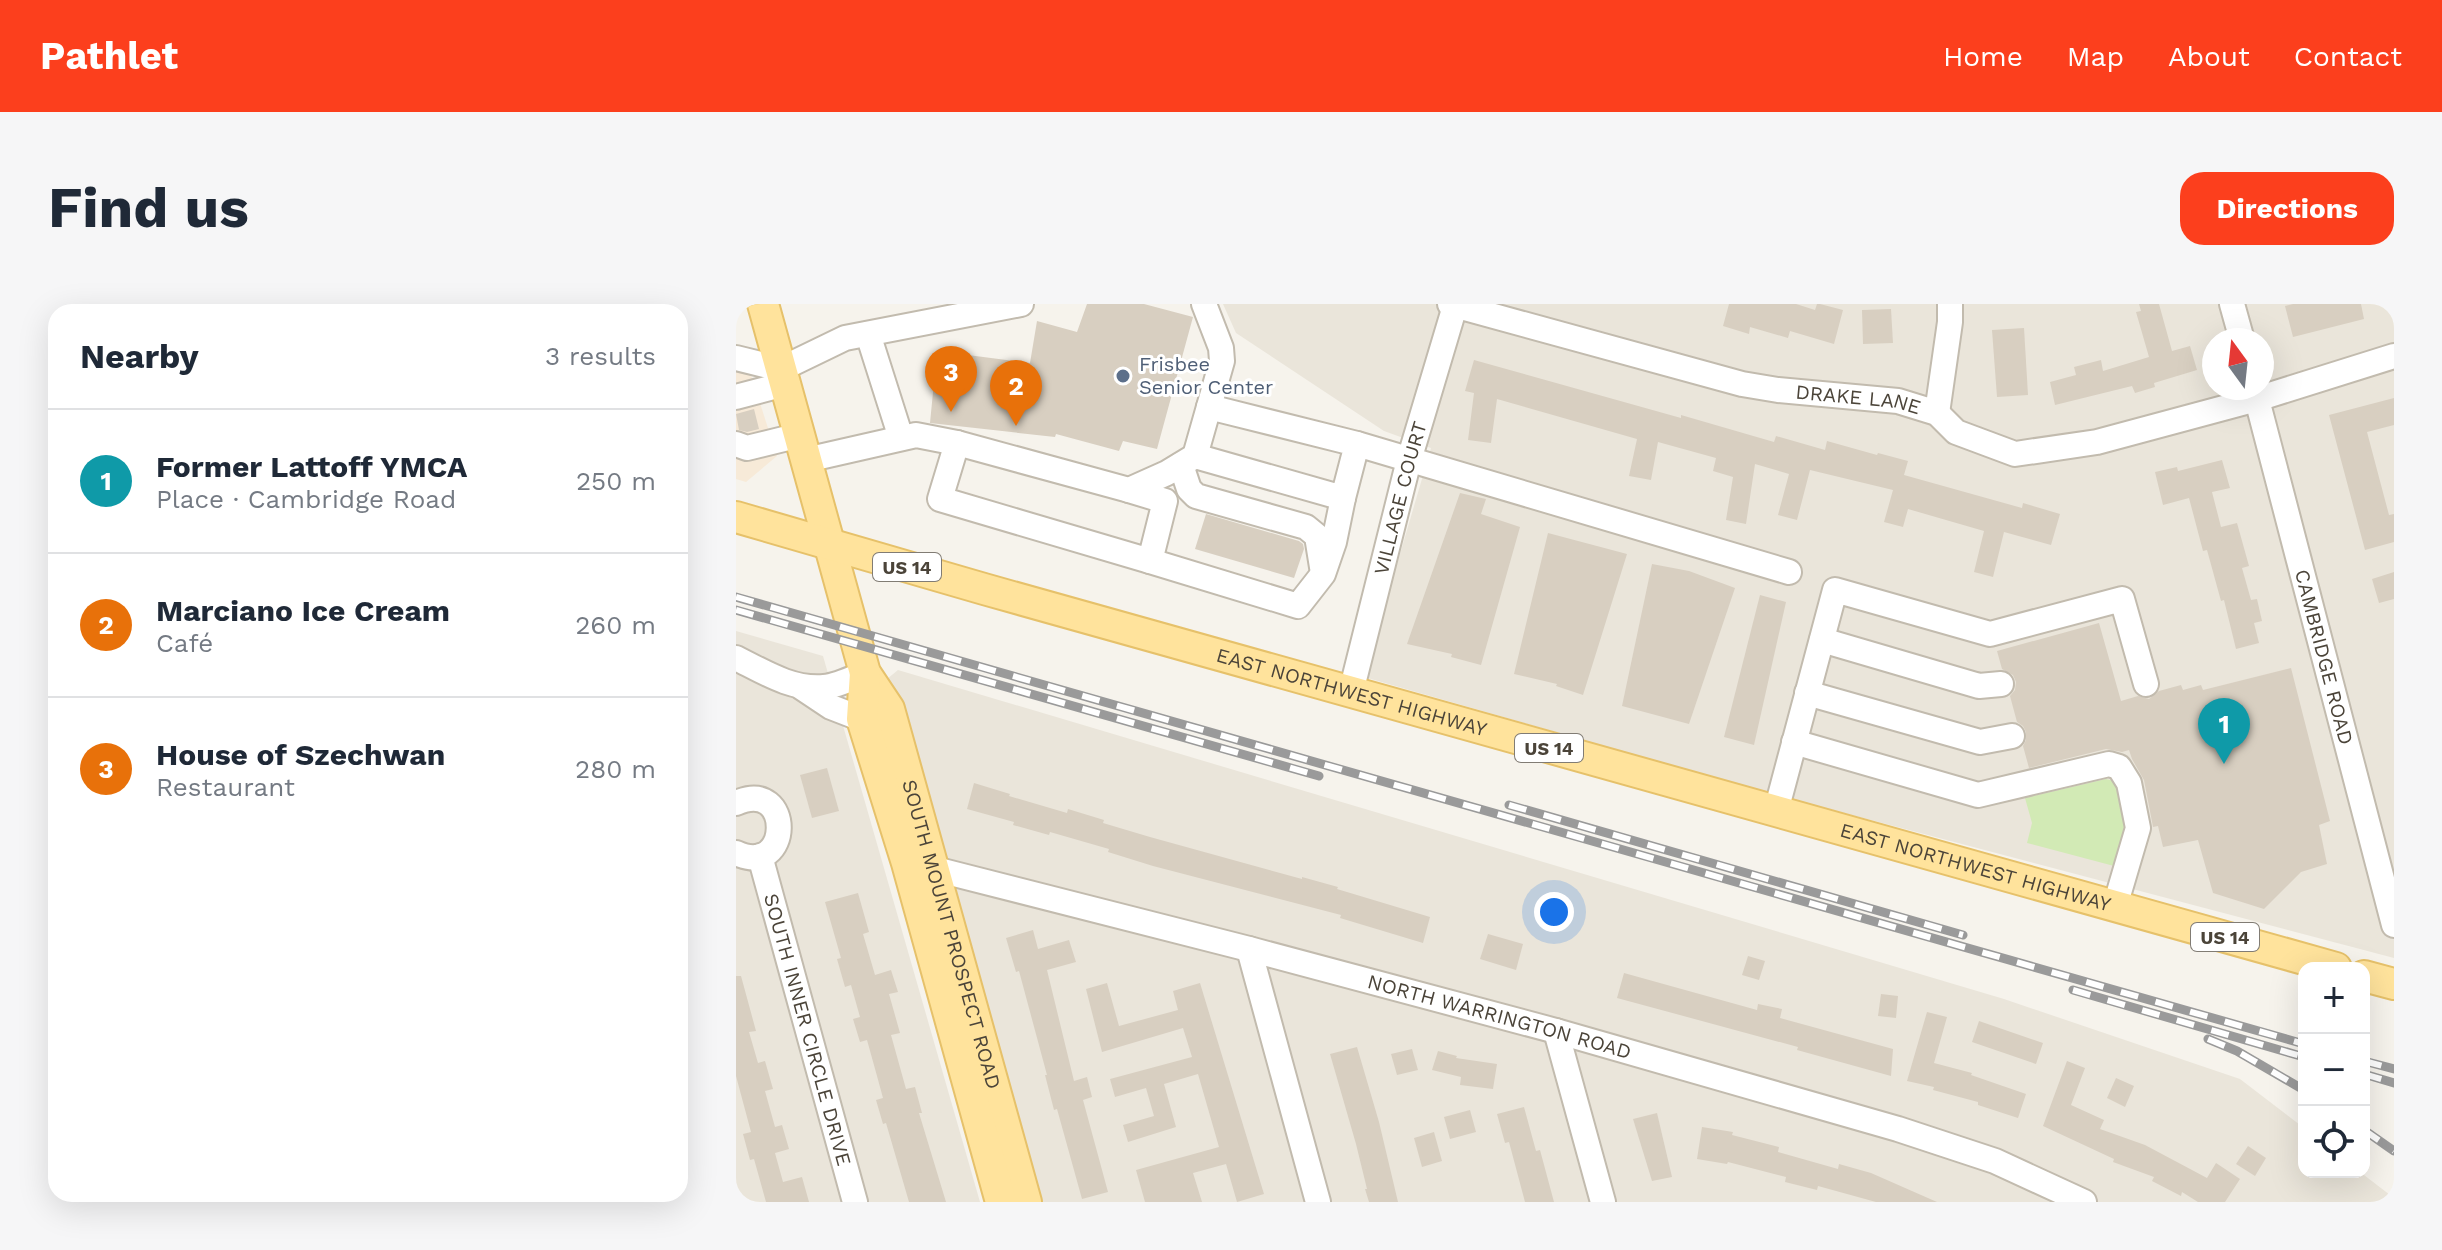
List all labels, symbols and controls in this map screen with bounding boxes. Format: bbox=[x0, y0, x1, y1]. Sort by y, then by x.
text: Pathlet bbox=[40, 34, 178, 78]
text: Home bbox=[1943, 40, 2023, 73]
text: Map bbox=[2067, 40, 2124, 73]
text: About bbox=[2168, 40, 2250, 73]
text: Contact bbox=[2294, 40, 2402, 73]
button: Directions bbox=[2180, 172, 2394, 245]
text: Find us bbox=[48, 175, 249, 241]
north arrow bbox=[2202, 328, 2274, 400]
text: Nearby bbox=[80, 336, 199, 376]
text: 3 results bbox=[545, 341, 656, 371]
pin: 3 bbox=[925, 346, 977, 412]
place label: Frisbee Senior Center bbox=[1139, 352, 1273, 399]
pin: 2 bbox=[990, 360, 1042, 426]
marker: Frisbee Senior Center bbox=[1114, 367, 1132, 385]
street label: DRAKE LANE bbox=[1794, 380, 1924, 419]
street label: VILLAGE COURT bbox=[1369, 419, 1432, 577]
text: Former Lattoff YMCA bbox=[156, 449, 467, 484]
text: 1 bbox=[100, 466, 112, 496]
text: 250 m bbox=[576, 466, 656, 496]
text: Place · Cambridge Road bbox=[156, 484, 456, 514]
road number: US 14 bbox=[873, 553, 941, 581]
street label: CAMBRIDGE ROAD bbox=[2290, 567, 2358, 747]
text: Marciano Ice Cream bbox=[156, 593, 450, 628]
text: 2 bbox=[98, 610, 114, 640]
text: 260 m bbox=[575, 610, 656, 640]
text: Café bbox=[156, 628, 213, 658]
street label: EAST NORTHWEST HIGHWAY bbox=[1214, 643, 1490, 742]
pin: 1 bbox=[2198, 698, 2250, 764]
road number: US 14 bbox=[1515, 734, 1583, 762]
text: House of Szechwan bbox=[156, 737, 445, 772]
text: 3 bbox=[98, 754, 114, 784]
text: 280 m bbox=[575, 754, 656, 784]
text: Restaurant bbox=[156, 772, 295, 802]
street label: SOUTH MOUNT PROSPECT ROAD bbox=[897, 777, 1006, 1092]
street label: EAST NORTHWEST HIGHWAY bbox=[1838, 818, 2114, 916]
street label: SOUTH INNER CIRCLE DRIVE bbox=[759, 891, 856, 1168]
your location bbox=[1534, 892, 1574, 932]
road number: US 14 bbox=[2191, 923, 2259, 951]
map controls bbox=[2298, 962, 2370, 1178]
button: + bbox=[2298, 962, 2370, 1034]
street label: NORTH WARRINGTON ROAD bbox=[1365, 969, 1634, 1064]
button: − bbox=[2298, 1034, 2370, 1106]
button: locate bbox=[2298, 1106, 2370, 1178]

